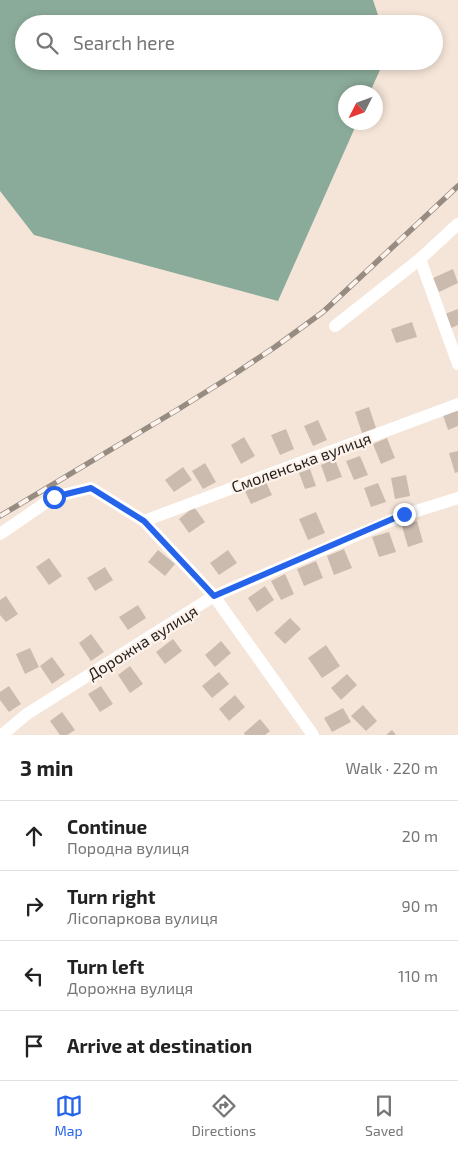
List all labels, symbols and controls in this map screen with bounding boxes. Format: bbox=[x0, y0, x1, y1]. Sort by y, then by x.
search box bbox=[15, 15, 443, 70]
icon: search bbox=[33, 29, 61, 57]
text: Search here bbox=[73, 31, 175, 54]
north arrow bbox=[338, 85, 383, 130]
street label: Смоленська вулиця bbox=[228, 428, 374, 497]
route start bbox=[43, 486, 66, 509]
route end bbox=[393, 503, 416, 526]
street label: Дорожна вулиця bbox=[83, 600, 201, 684]
text: 3 min bbox=[20, 755, 73, 780]
text: Walk · 220 m bbox=[345, 758, 438, 777]
text: Continue bbox=[67, 815, 147, 838]
icon: ahead bbox=[20, 822, 48, 850]
text: 20 m bbox=[402, 826, 438, 845]
text: Породна вулиця bbox=[67, 838, 190, 857]
text: Turn right bbox=[67, 885, 155, 908]
icon: right bbox=[20, 892, 48, 920]
text: 90 m bbox=[402, 896, 438, 915]
text: Лісопаркова вулиця bbox=[67, 908, 218, 927]
text: Turn left bbox=[67, 955, 144, 978]
icon: left bbox=[20, 962, 48, 990]
text: 110 m bbox=[398, 966, 438, 985]
text: Дорожна вулиця bbox=[67, 978, 193, 997]
icon: arrive bbox=[20, 1032, 48, 1060]
text: Arrive at destination bbox=[67, 1034, 252, 1057]
tab: Map bbox=[54, 1092, 83, 1139]
tab: Directions bbox=[192, 1092, 256, 1139]
tab: Saved bbox=[365, 1092, 404, 1139]

